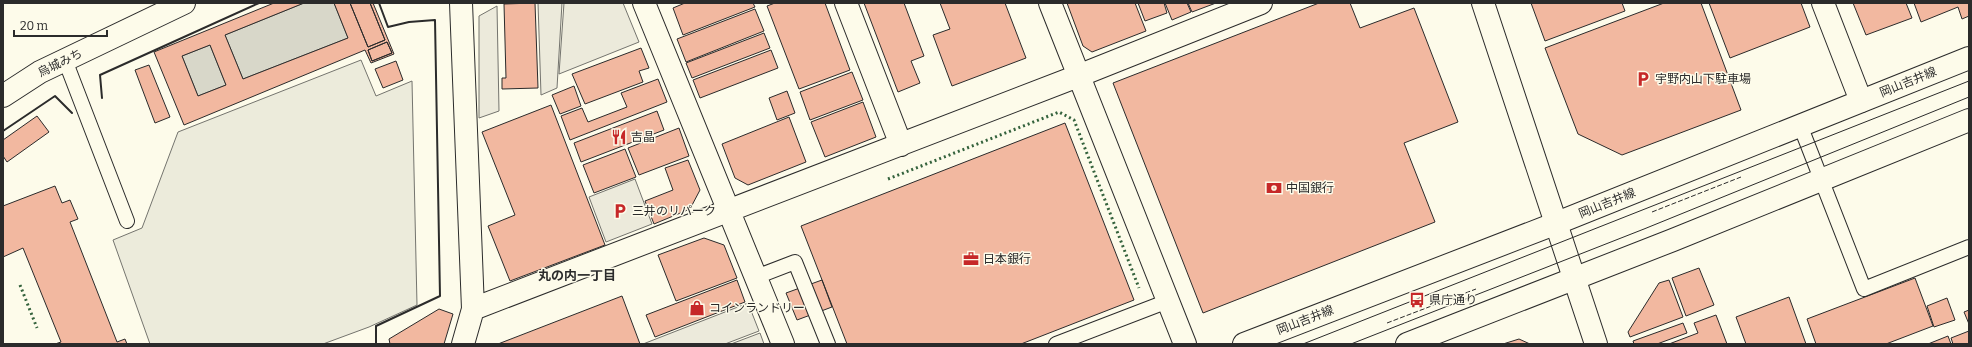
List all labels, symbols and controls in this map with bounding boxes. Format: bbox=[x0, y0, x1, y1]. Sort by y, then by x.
scale bar bbox=[14, 12, 107, 38]
text: 20 m bbox=[20, 19, 49, 33]
street label: 烏城みち bbox=[35, 46, 85, 80]
street label: 岡山吉井線 bbox=[1878, 64, 1938, 100]
parking icon: 宇野内山下駐車場 bbox=[1634, 70, 1652, 88]
place label: 宇野内山下駐車場 bbox=[1655, 72, 1751, 86]
restaurant icon: 吉晶 bbox=[610, 128, 628, 146]
place label: 吉晶 bbox=[631, 130, 655, 144]
bank icon: 中国銀行 bbox=[1265, 179, 1283, 197]
place label: 中国銀行 bbox=[1286, 181, 1334, 195]
street label: 岡山吉井線 bbox=[1577, 185, 1637, 221]
parking icon: 三井のリパーク bbox=[611, 202, 629, 220]
place label: 三井のリパーク bbox=[632, 204, 716, 218]
office icon: 日本銀行 bbox=[962, 250, 980, 268]
place label: 日本銀行 bbox=[983, 252, 1031, 266]
district label: 丸の内一丁目 bbox=[538, 268, 616, 283]
bus stop icon: 県庁通り bbox=[1408, 291, 1426, 309]
place label: 県庁通り bbox=[1429, 293, 1477, 307]
shop icon: コインランドリー bbox=[688, 299, 706, 317]
place label: コインランドリー bbox=[709, 301, 805, 315]
street label: 岡山吉井線 bbox=[1274, 303, 1336, 337]

